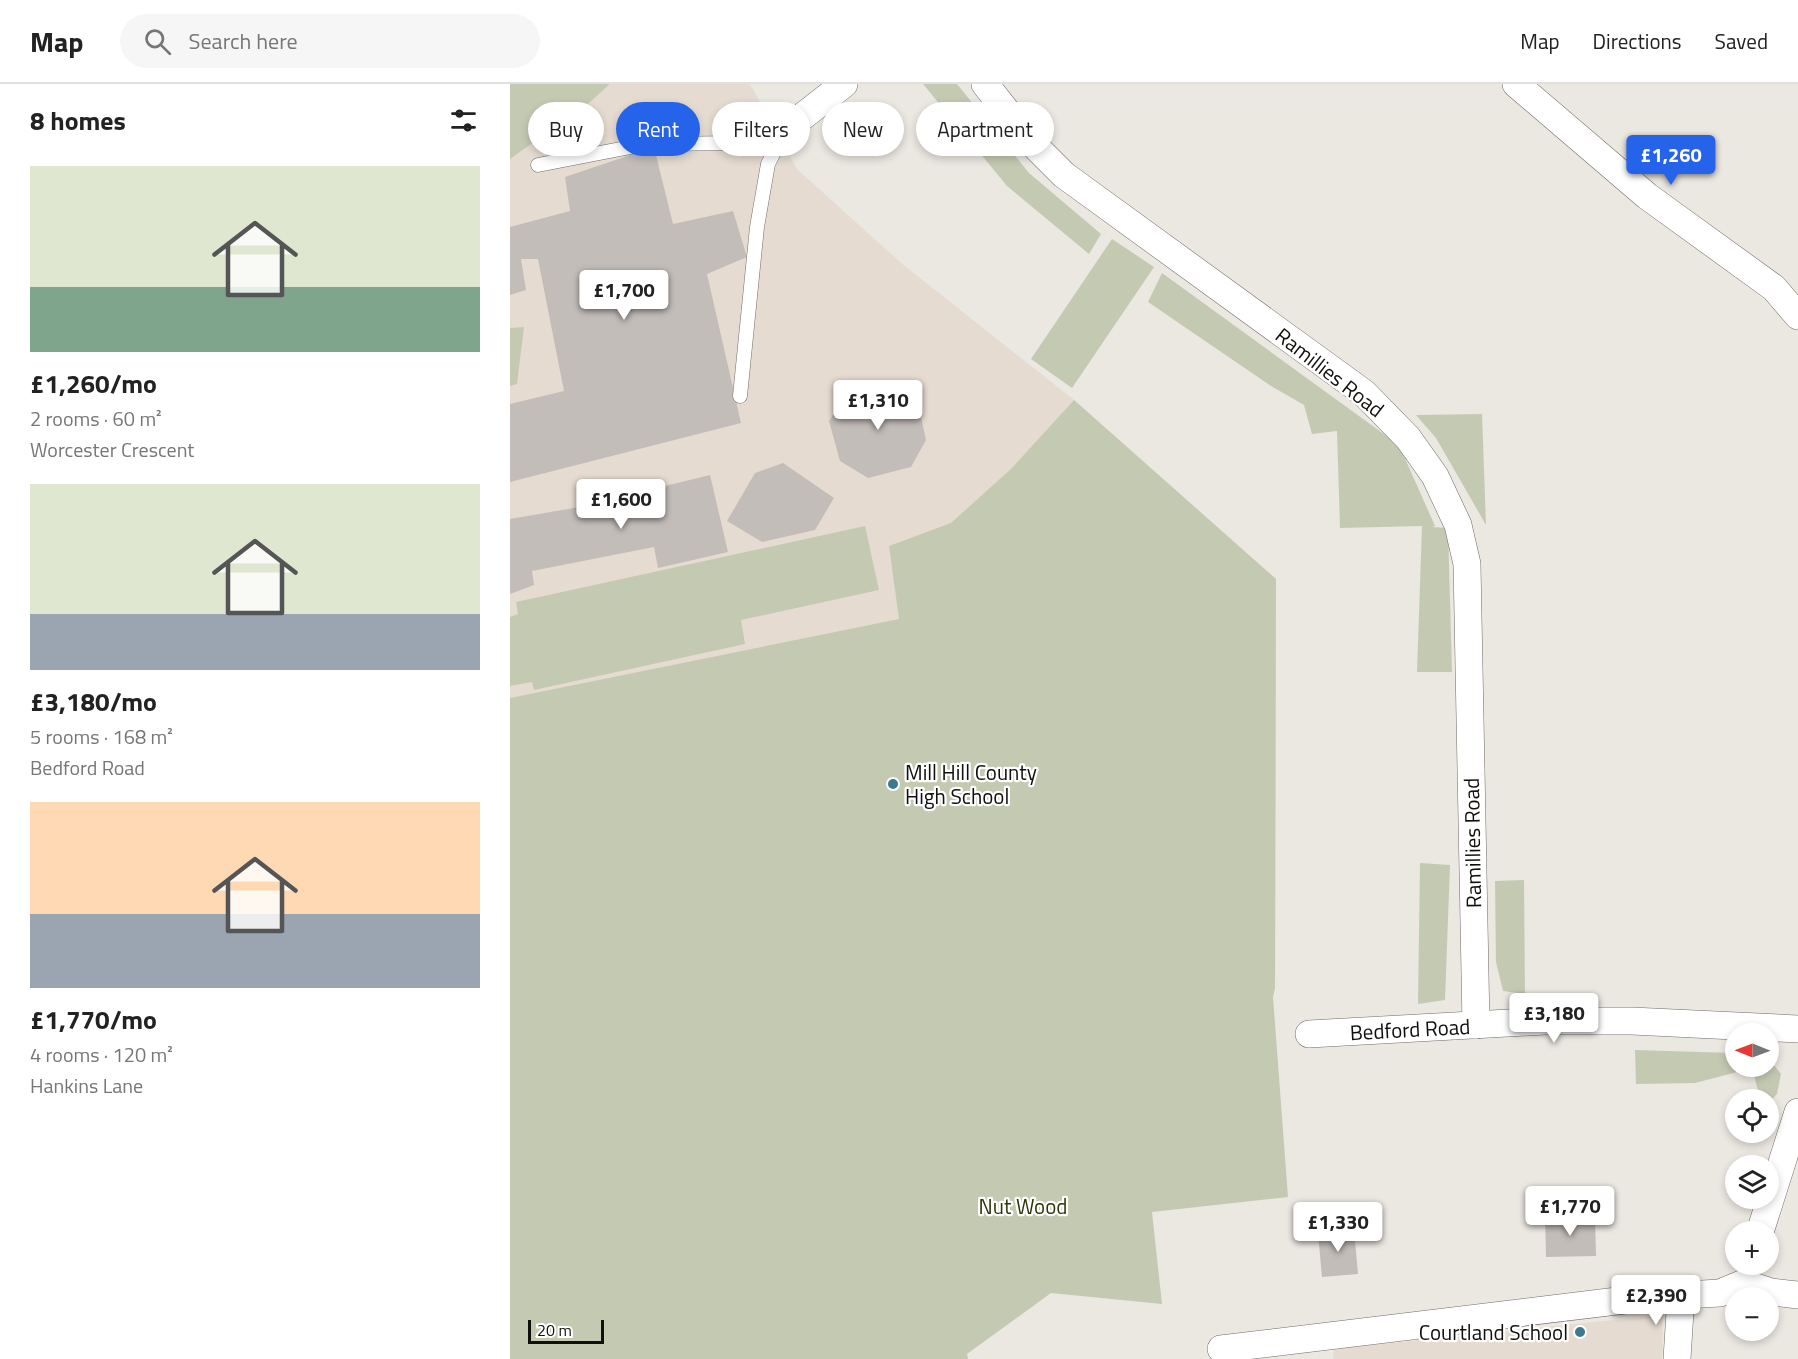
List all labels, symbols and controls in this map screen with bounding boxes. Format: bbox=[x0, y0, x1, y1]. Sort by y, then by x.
search box bbox=[120, 14, 540, 68]
text: Map bbox=[30, 20, 84, 63]
text: Search here bbox=[189, 24, 298, 58]
icon: search bbox=[141, 25, 174, 58]
text: Map bbox=[1520, 25, 1560, 57]
text: Directions bbox=[1593, 25, 1682, 57]
text: Saved bbox=[1715, 25, 1768, 57]
text: 8 homes bbox=[30, 101, 126, 140]
chip: Buy bbox=[528, 102, 604, 156]
chip: Rent bbox=[616, 102, 700, 156]
chip: Filters bbox=[712, 102, 810, 156]
chip: New bbox=[822, 102, 904, 156]
chip: Apartment bbox=[916, 102, 1054, 156]
icon: filters bbox=[447, 104, 480, 137]
pin: £1,260 bbox=[1622, 135, 1720, 186]
text: £1,260 bbox=[1640, 139, 1702, 170]
icon: home bbox=[201, 205, 309, 313]
pin: £1,700 bbox=[575, 270, 673, 321]
text: £1,700 bbox=[593, 274, 655, 305]
street label: Ramillies Road bbox=[1269, 319, 1391, 425]
text: £1,260/mo bbox=[30, 364, 157, 403]
pin: £1,310 bbox=[829, 380, 927, 431]
text: £1,310 bbox=[847, 384, 909, 415]
text: 2 rooms · 60 m² bbox=[30, 403, 162, 434]
text: Worcester Crescent bbox=[30, 434, 194, 465]
pin: £1,600 bbox=[572, 479, 670, 530]
text: £1,600 bbox=[590, 483, 652, 514]
icon: home bbox=[201, 523, 309, 631]
text: £3,180/mo bbox=[30, 682, 157, 721]
text: 5 rooms · 168 m² bbox=[30, 721, 173, 752]
text: Bedford Road bbox=[30, 752, 145, 783]
place label: Mill Hill County High School bbox=[905, 756, 1037, 812]
marker: Mill Hill County High School bbox=[886, 777, 900, 791]
street label: Ramillies Road bbox=[1455, 778, 1489, 908]
icon: home bbox=[201, 841, 309, 949]
pin: £3,180 bbox=[1505, 993, 1603, 1044]
text: £3,180 bbox=[1523, 997, 1585, 1028]
text: £1,770/mo bbox=[30, 1000, 157, 1039]
street label: Bedford Road bbox=[1349, 1010, 1471, 1048]
north arrow bbox=[1725, 1023, 1779, 1077]
map controls bbox=[1725, 1023, 1779, 1341]
text: 4 rooms · 120 m² bbox=[30, 1039, 173, 1070]
text: Hankins Lane bbox=[30, 1070, 143, 1101]
button: locate bbox=[1725, 1089, 1779, 1143]
button: layers bbox=[1725, 1155, 1779, 1209]
pin: £1,770 bbox=[1521, 1186, 1619, 1237]
park label: Nut Wood bbox=[979, 1190, 1067, 1222]
text: £1,770 bbox=[1539, 1190, 1601, 1221]
pin: £1,330 bbox=[1289, 1202, 1387, 1253]
text: £1,330 bbox=[1307, 1206, 1369, 1237]
button: + bbox=[1725, 1221, 1779, 1275]
pin: £2,390 bbox=[1607, 1275, 1705, 1326]
text: £2,390 bbox=[1625, 1279, 1687, 1310]
button: − bbox=[1725, 1287, 1779, 1341]
place label: Courtland School bbox=[1419, 1316, 1568, 1348]
scale bar bbox=[528, 1317, 604, 1344]
text: 20 m bbox=[537, 1318, 572, 1342]
marker: Courtland School bbox=[1573, 1325, 1587, 1339]

